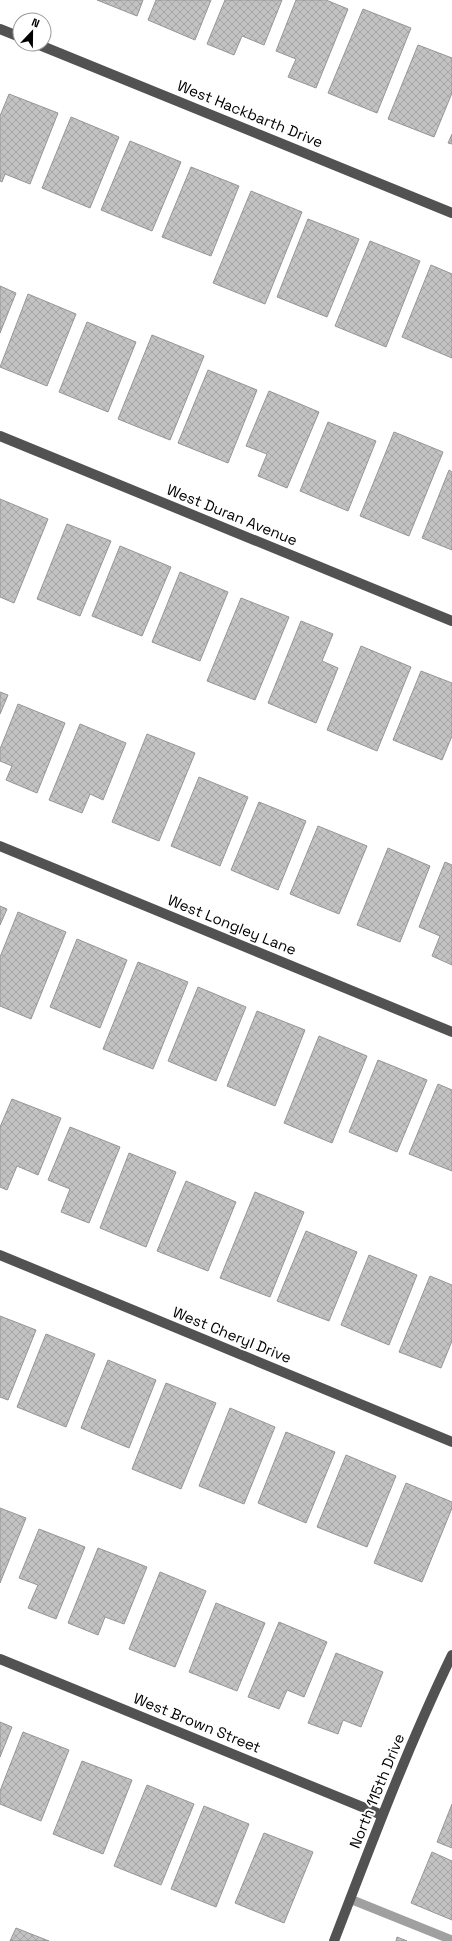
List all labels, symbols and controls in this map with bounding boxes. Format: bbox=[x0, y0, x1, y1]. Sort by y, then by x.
north arrow bbox=[12, 12, 52, 52]
text: N bbox=[30, 15, 42, 31]
street label: West Hackbarth Drive bbox=[175, 76, 326, 151]
street label: West Duran Avenue bbox=[164, 480, 300, 549]
street label: West Longley Lane bbox=[165, 890, 299, 959]
street label: West Cheryl Drive bbox=[170, 1302, 294, 1367]
street label: West Brown Street bbox=[131, 1688, 264, 1757]
street label: North 115th Drive bbox=[345, 1730, 408, 1851]

